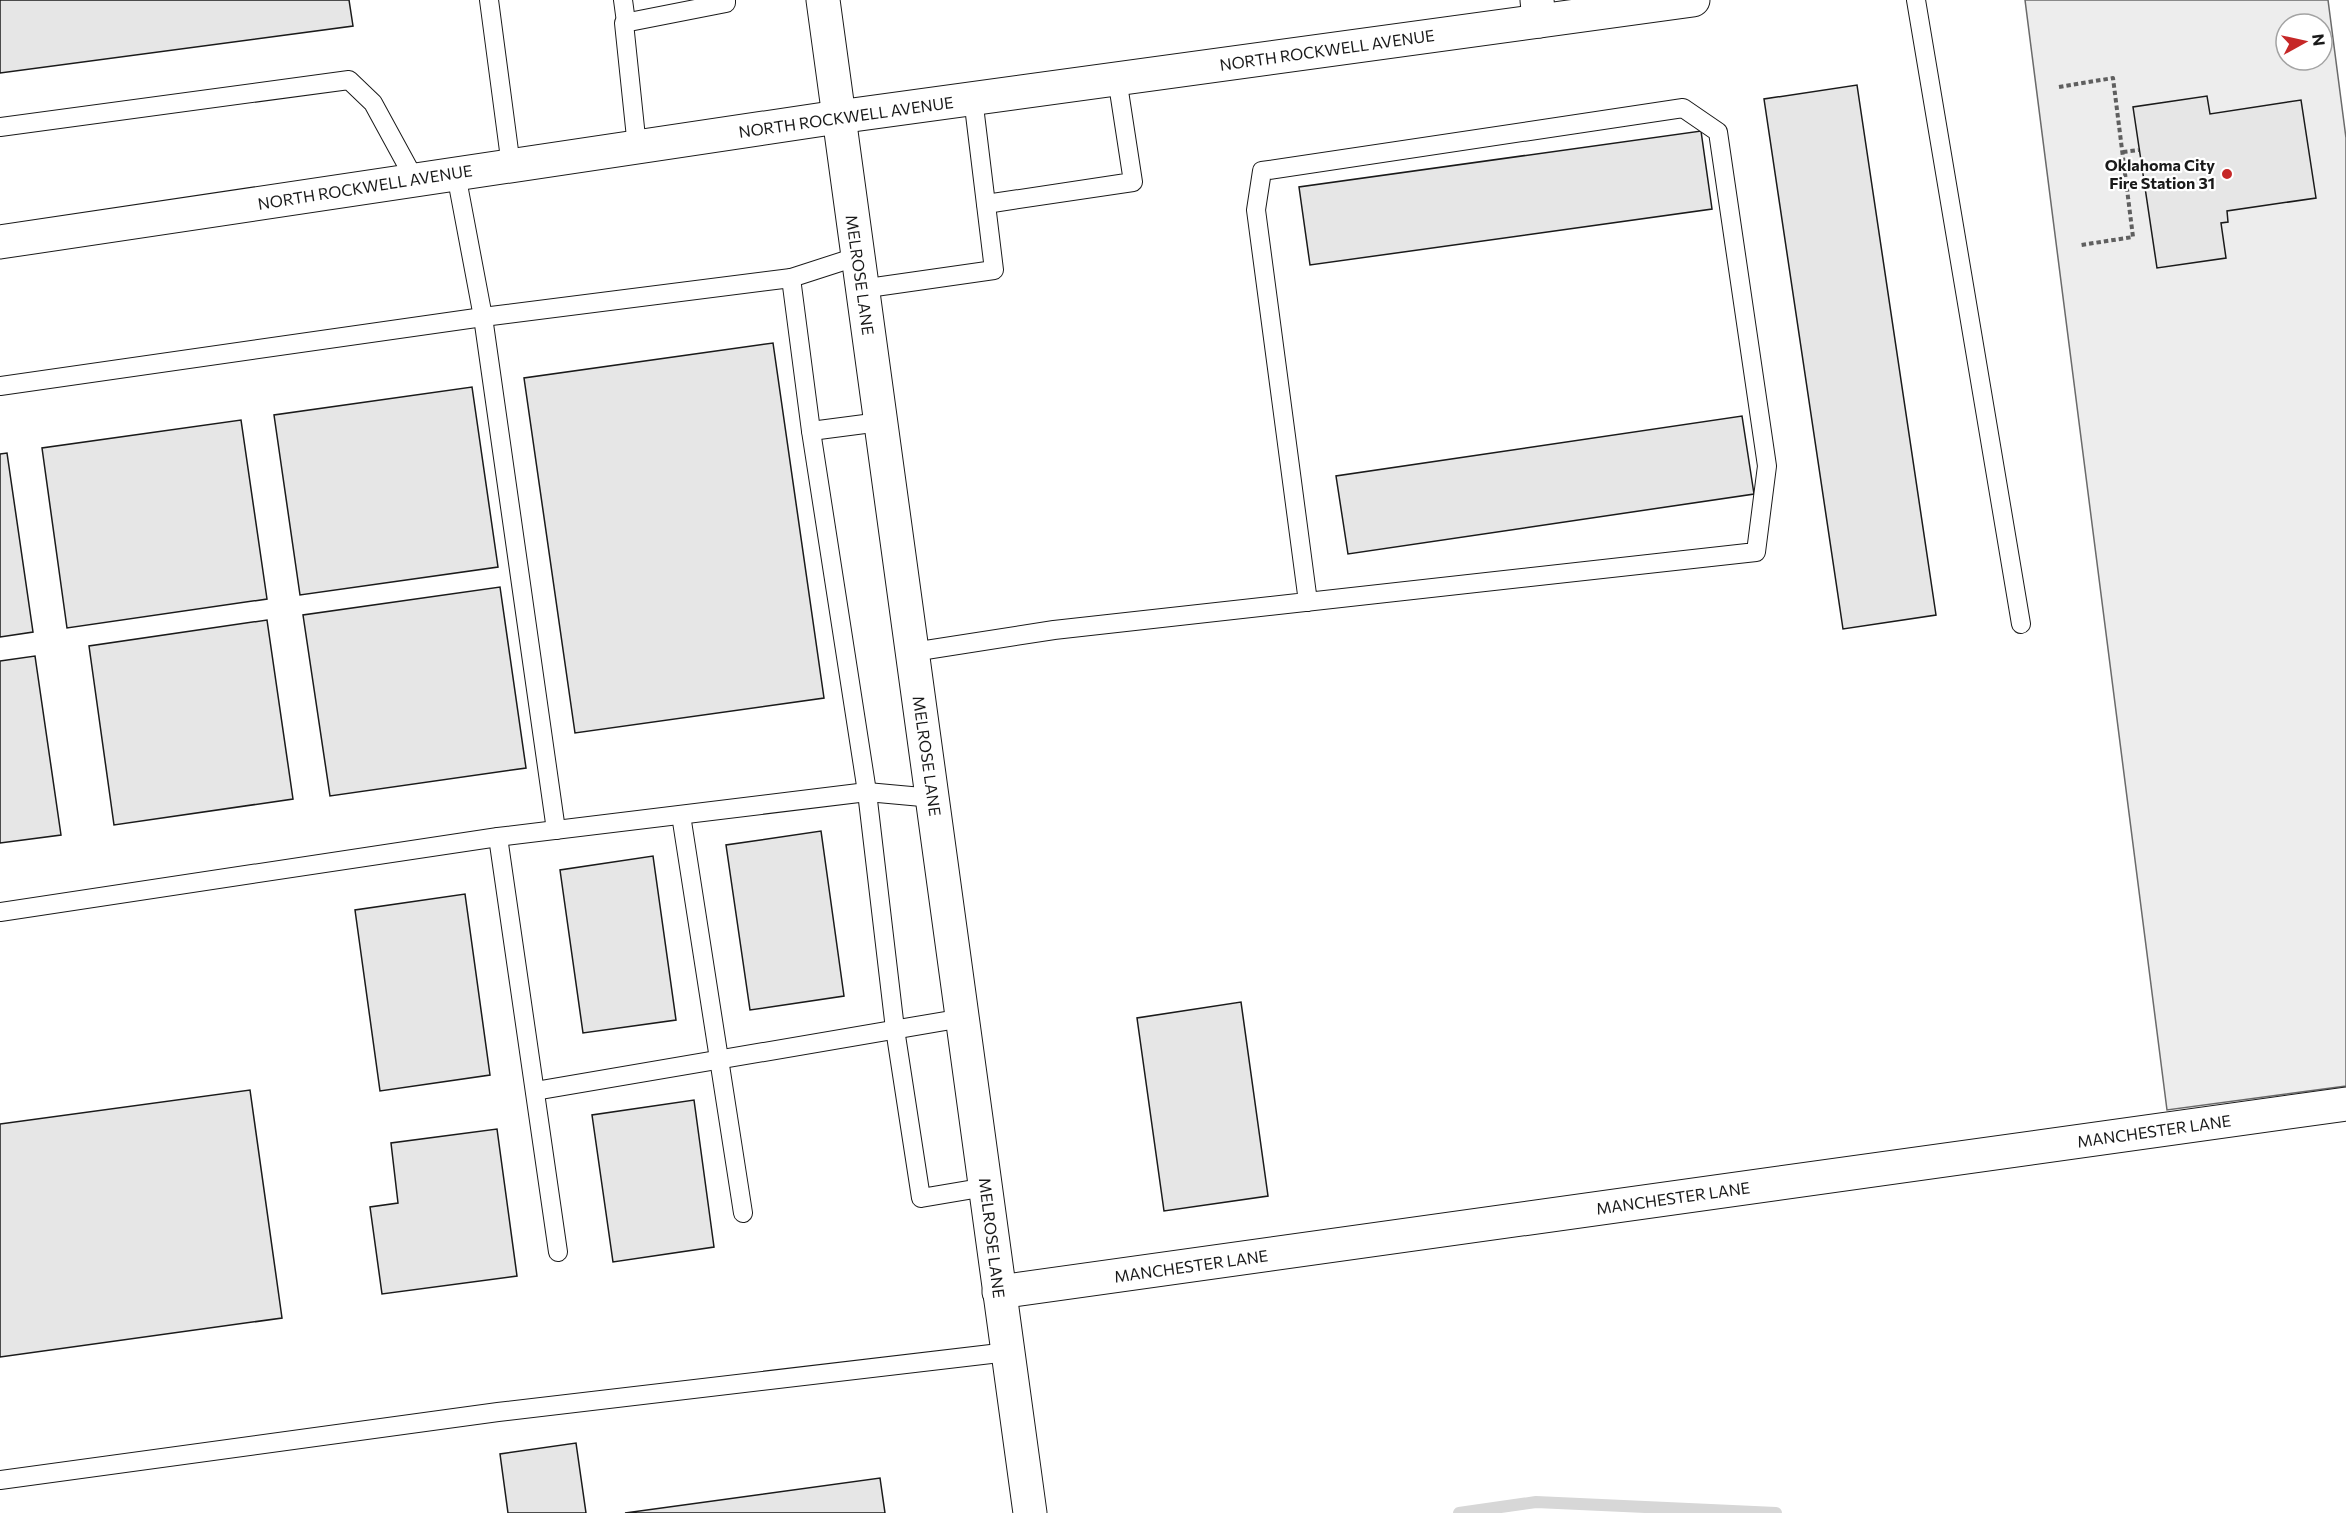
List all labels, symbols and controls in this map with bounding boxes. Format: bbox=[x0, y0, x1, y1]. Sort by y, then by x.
north arrow bbox=[2274, 12, 2334, 72]
street label: NORTH ROCKWELL AVENUE bbox=[1218, 25, 1436, 74]
text: N bbox=[2309, 33, 2330, 47]
street label: NORTH ROCKWELL AVENUE bbox=[737, 92, 955, 141]
place label: Oklahoma City Fire Station 31 bbox=[2105, 155, 2215, 192]
street label: NORTH ROCKWELL AVENUE bbox=[256, 160, 474, 213]
marker: Oklahoma City Fire Station 31 bbox=[2220, 167, 2234, 181]
street label: MELROSE LANE bbox=[843, 214, 878, 336]
street label: MELROSE LANE bbox=[910, 695, 945, 817]
street label: MANCHESTER LANE bbox=[2076, 1110, 2232, 1151]
street label: MELROSE LANE bbox=[976, 1177, 1009, 1299]
street label: MANCHESTER LANE bbox=[1595, 1177, 1751, 1218]
street label: MANCHESTER LANE bbox=[1113, 1245, 1269, 1286]

